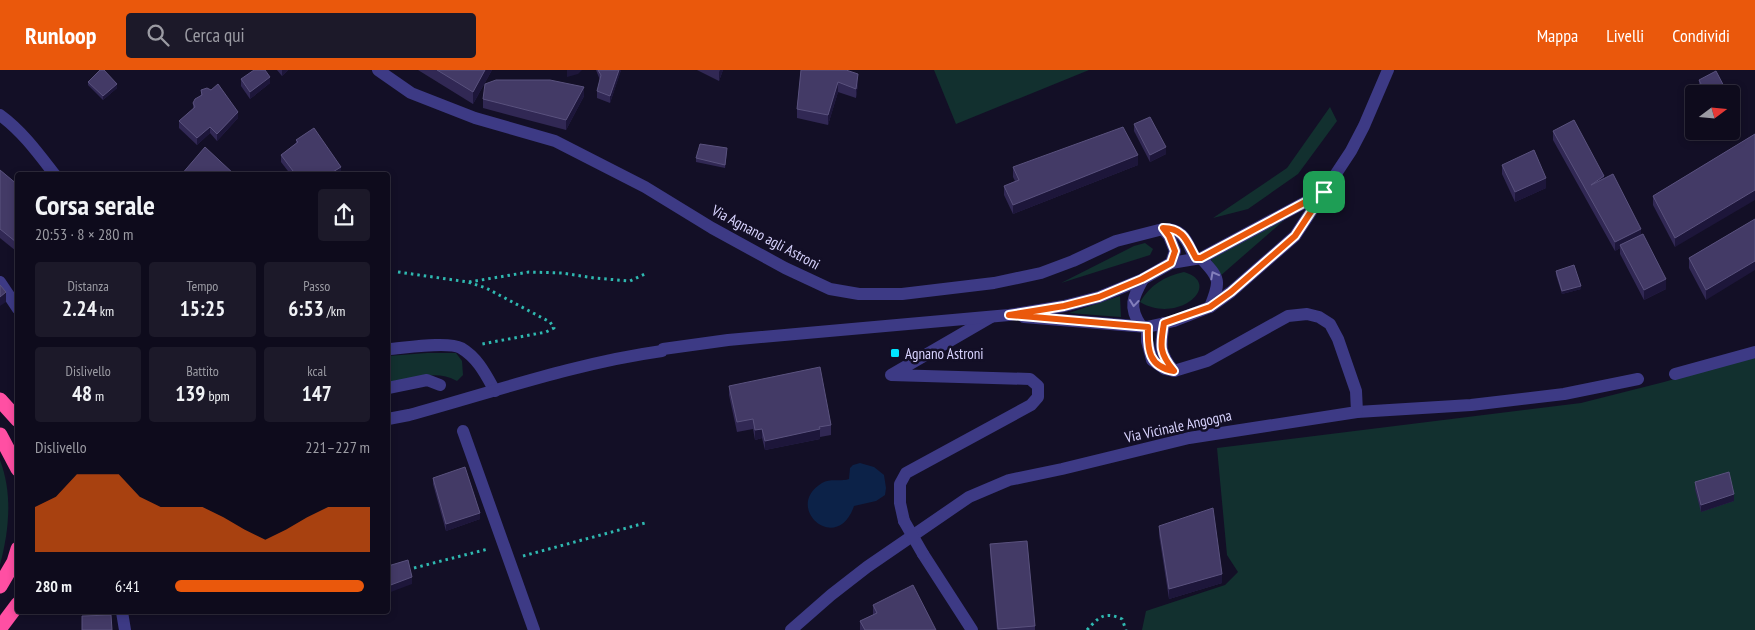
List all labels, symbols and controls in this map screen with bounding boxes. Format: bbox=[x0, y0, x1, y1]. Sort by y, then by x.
search box bbox=[126, 13, 476, 58]
text: Runloop bbox=[25, 20, 96, 51]
icon: search bbox=[144, 21, 172, 49]
text: Cerca qui bbox=[184, 23, 245, 47]
text: Mappa bbox=[1537, 24, 1578, 47]
text: Livelli bbox=[1606, 24, 1644, 47]
text: Condividi bbox=[1672, 24, 1730, 47]
north arrow bbox=[1685, 85, 1740, 140]
map controls bbox=[1685, 85, 1740, 140]
pin bbox=[1303, 171, 1345, 213]
icon: arrive bbox=[1310, 178, 1338, 206]
text: Corsa serale bbox=[35, 186, 155, 223]
button: share bbox=[318, 189, 370, 241]
street label: Via Agnano agli Astroni bbox=[708, 200, 823, 274]
text: 20:53 · 8 × 280 m bbox=[35, 224, 133, 244]
one-way arrow bbox=[1210, 272, 1220, 281]
text: Distanza bbox=[67, 277, 109, 295]
text: Tempo bbox=[187, 277, 218, 295]
text: Passo bbox=[303, 277, 330, 295]
text: 2.24 bbox=[62, 295, 97, 322]
text: 15:25 bbox=[180, 295, 225, 322]
text: 6:53 bbox=[288, 295, 324, 322]
one-way arrow bbox=[1129, 299, 1140, 307]
text: km bbox=[97, 302, 114, 320]
text: /km bbox=[324, 302, 345, 320]
place label: Agnano Astroni bbox=[905, 344, 984, 363]
marker: Agnano Astroni bbox=[889, 347, 901, 359]
text: Dislivello bbox=[66, 362, 111, 380]
text: Battito bbox=[186, 362, 219, 380]
text: kcal bbox=[307, 362, 326, 380]
text: 48 bbox=[72, 380, 92, 407]
text: 139 bbox=[175, 380, 205, 407]
text: 147 bbox=[302, 380, 332, 407]
text: m bbox=[92, 387, 104, 405]
text: bpm bbox=[205, 387, 230, 405]
street label: Via Vicinale Angogna bbox=[1122, 405, 1233, 447]
text: Dislivello bbox=[35, 437, 87, 457]
text: 221–227 m bbox=[305, 437, 370, 457]
text: 280 m bbox=[35, 576, 72, 596]
text: 6:41 bbox=[115, 576, 140, 596]

